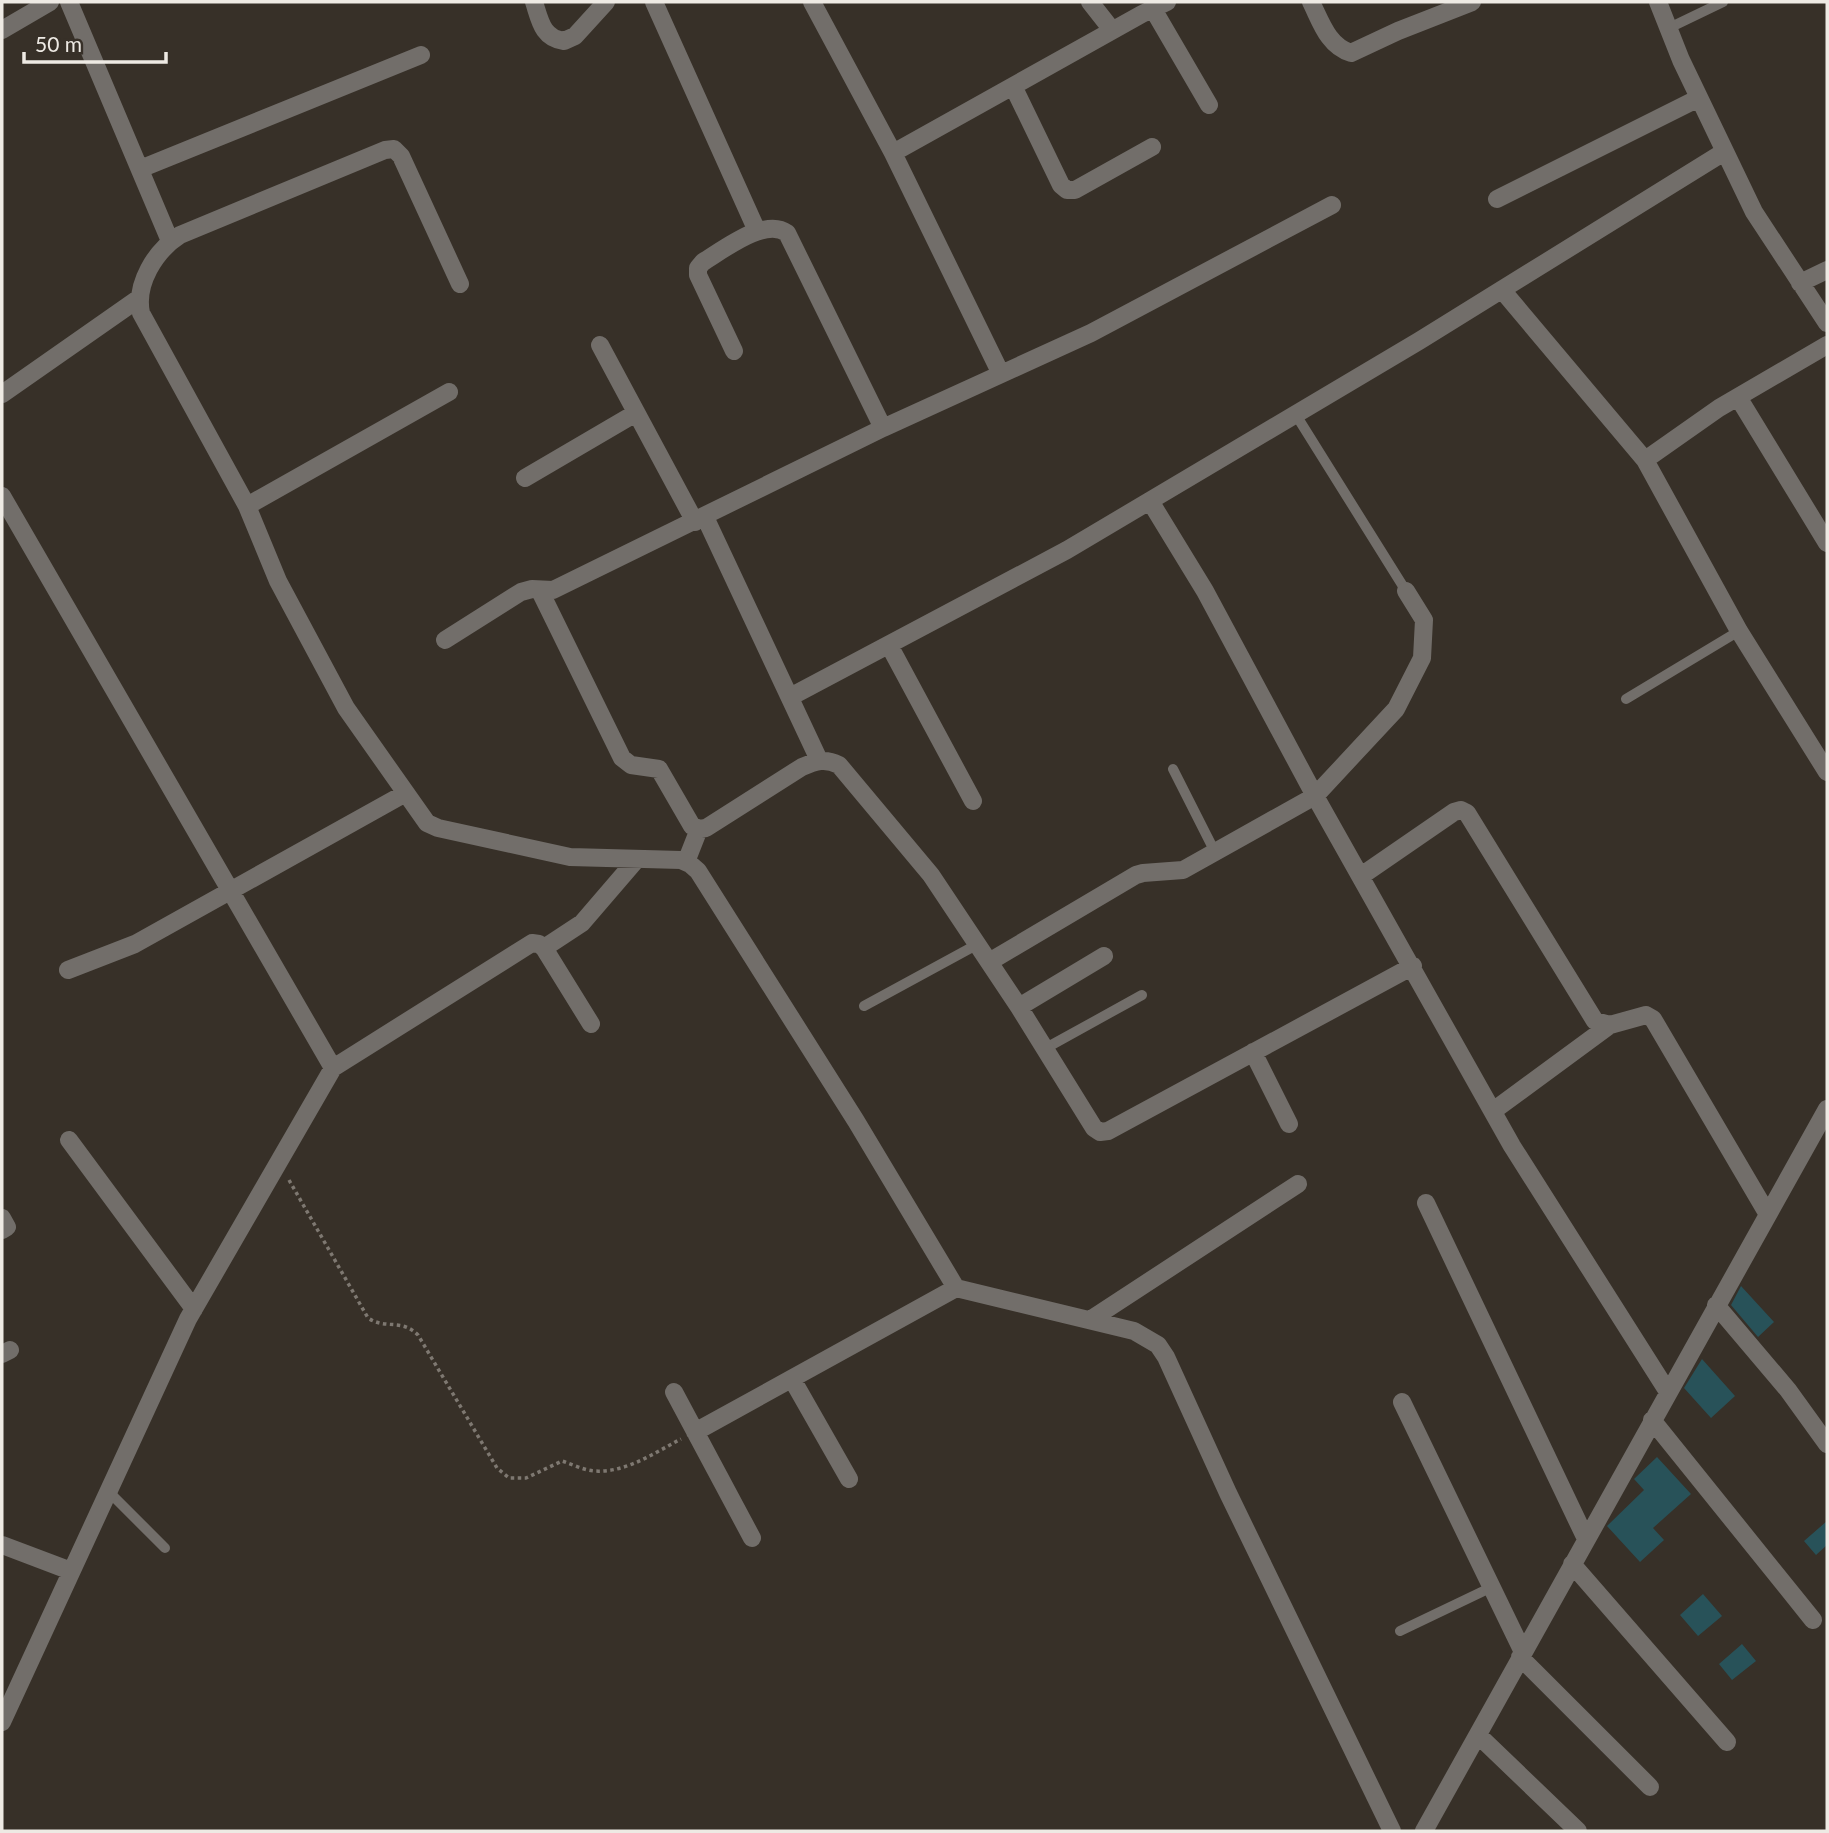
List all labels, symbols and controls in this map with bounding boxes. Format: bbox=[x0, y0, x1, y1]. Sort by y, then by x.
scale bar bbox=[24, 21, 166, 65]
text: 50 m bbox=[35, 31, 82, 56]

